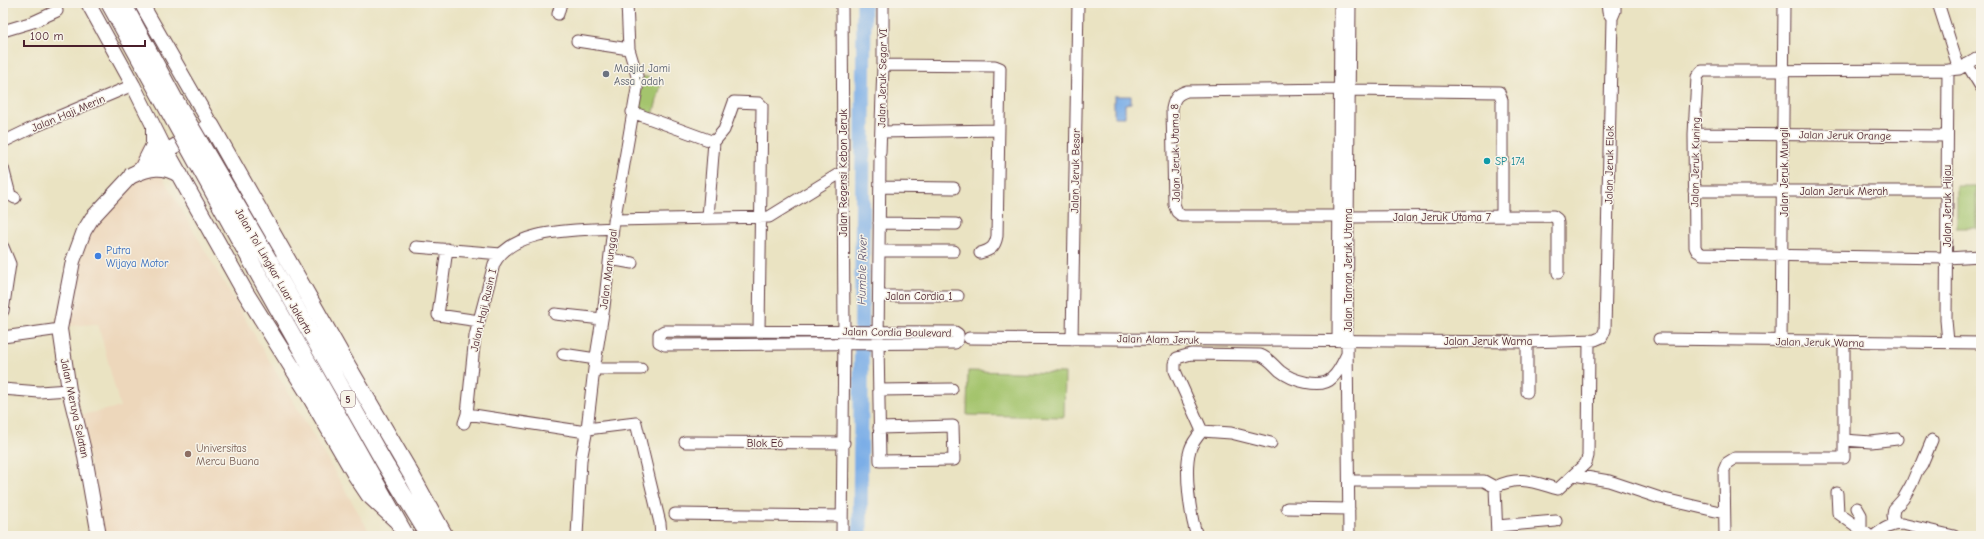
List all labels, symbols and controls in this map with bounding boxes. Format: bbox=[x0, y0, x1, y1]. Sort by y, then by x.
scale bar bbox=[24, 22, 145, 48]
street label: Jalan Jeruk Segar VI bbox=[875, 28, 890, 128]
text: 100 m bbox=[30, 29, 63, 43]
place label: Masjid Jami Assa 'adah bbox=[614, 62, 670, 88]
marker: Masjid Jami Assa 'adah bbox=[601, 69, 611, 79]
street label: Jalan Haji Merin bbox=[29, 92, 107, 135]
street label: Jalan Jeruk Utama 8 bbox=[1168, 103, 1183, 202]
street label: Jalan Regensi Kebon Jeruk bbox=[837, 109, 850, 237]
street label: Jalan Jeruk Kuning bbox=[1688, 117, 1703, 207]
street label: Jalan Jeruk Elok bbox=[1602, 125, 1617, 204]
street label: Jalan Jeruk Mungil bbox=[1778, 127, 1791, 217]
street label: Jalan Jeruk Besar bbox=[1068, 128, 1083, 214]
street label: Jalan Jeruk Orange bbox=[1799, 128, 1892, 143]
place label: SP 174 bbox=[1495, 155, 1525, 168]
marker: SP 174 bbox=[1482, 156, 1492, 166]
street label: Jalan Jeruk Hijau bbox=[1941, 165, 1954, 247]
street label: Jalan Jeruk Merah bbox=[1800, 185, 1888, 198]
street label: Jalan Tol Lingkar Luar Jakarta bbox=[232, 206, 315, 336]
street label: Jalan Taman Jeruk Utama bbox=[1342, 208, 1355, 332]
street label: Jalan Jeruk Utama 7 bbox=[1393, 211, 1491, 224]
street label: Jalan Manunggal bbox=[597, 228, 620, 310]
water label: Humble River bbox=[854, 234, 870, 305]
place label: Putra Wijaya Motor bbox=[106, 244, 169, 270]
marker: Putra Wijaya Motor bbox=[93, 251, 103, 261]
street label: Jalan Haji Rusin I bbox=[468, 268, 499, 353]
street label: Jalan Cordia 1 bbox=[885, 290, 953, 303]
street label: Jalan Cordia Boulevard bbox=[842, 325, 952, 340]
street label: Jalan Alam Jeruk bbox=[1117, 332, 1200, 347]
street label: Jalan Jeruk Warna bbox=[1444, 335, 1532, 348]
street label: Jalan Jeruk Warna bbox=[1776, 335, 1864, 350]
street label: Jalan Meruya Selatan bbox=[58, 357, 91, 459]
road number: 5 bbox=[341, 391, 355, 407]
street label: Blok E6 bbox=[747, 437, 783, 450]
place label: Universitas Mercu Buana bbox=[196, 442, 259, 468]
marker: Universitas Mercu Buana bbox=[183, 449, 193, 459]

